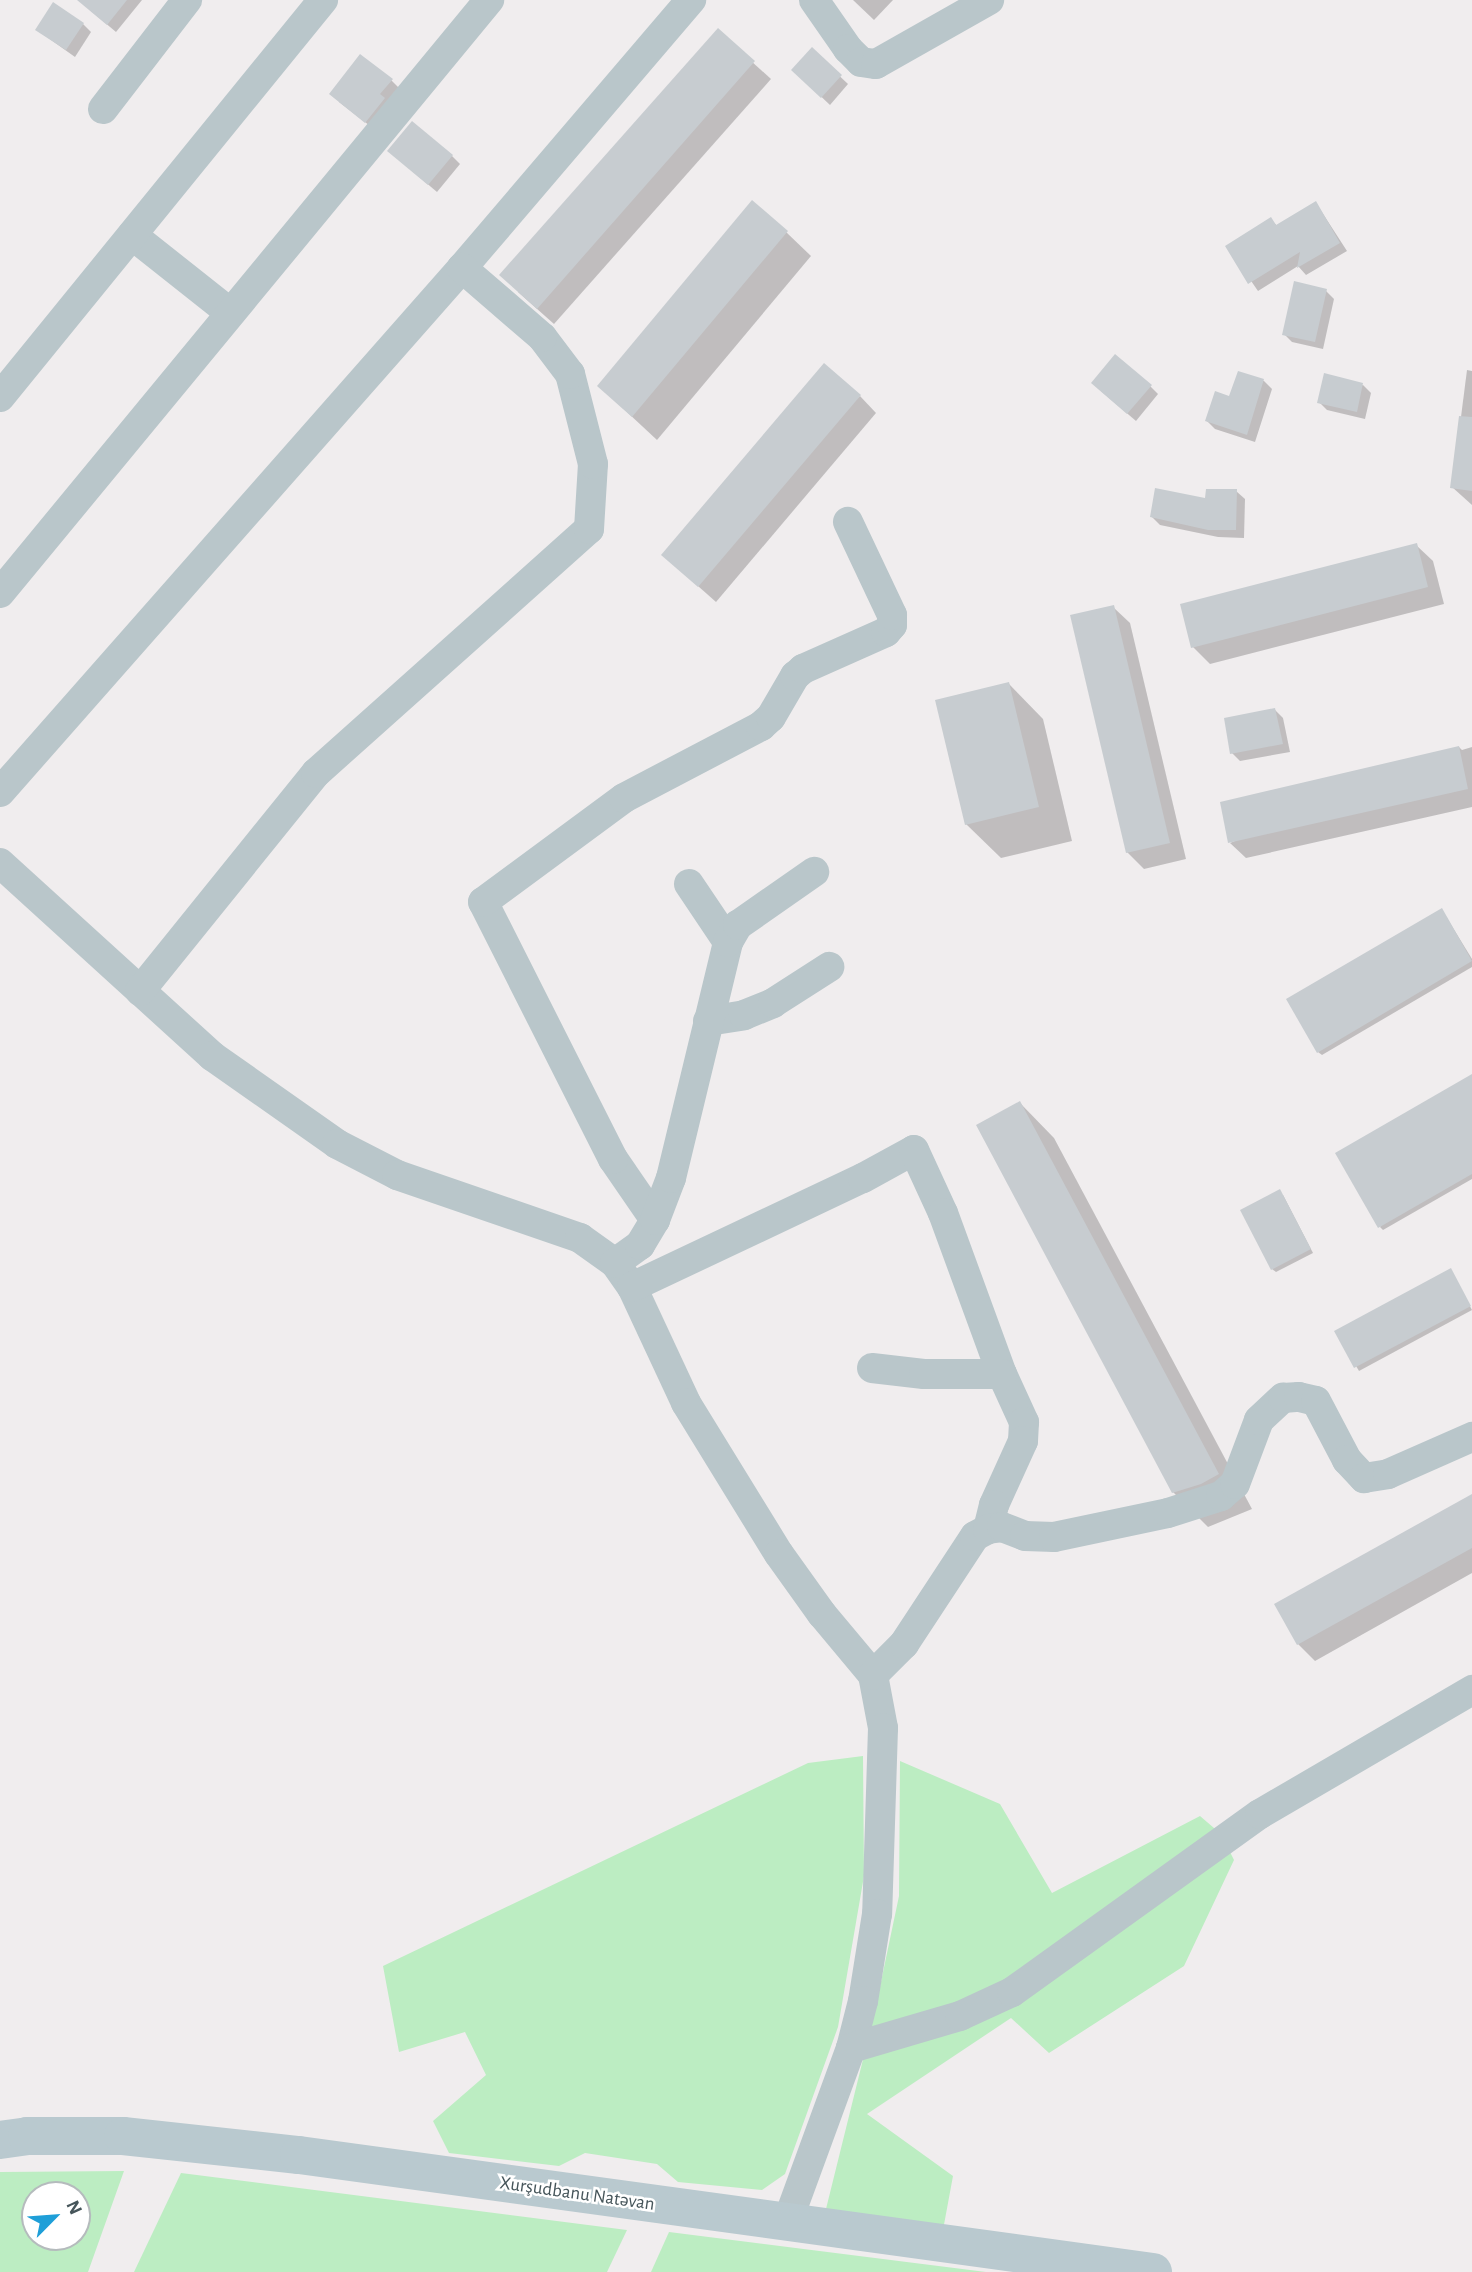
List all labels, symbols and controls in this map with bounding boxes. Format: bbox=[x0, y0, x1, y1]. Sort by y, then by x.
street label: Xurşudbanu Natəvan bbox=[498, 2172, 656, 2216]
north arrow bbox=[21, 2181, 91, 2251]
text: N bbox=[62, 2198, 85, 2218]

